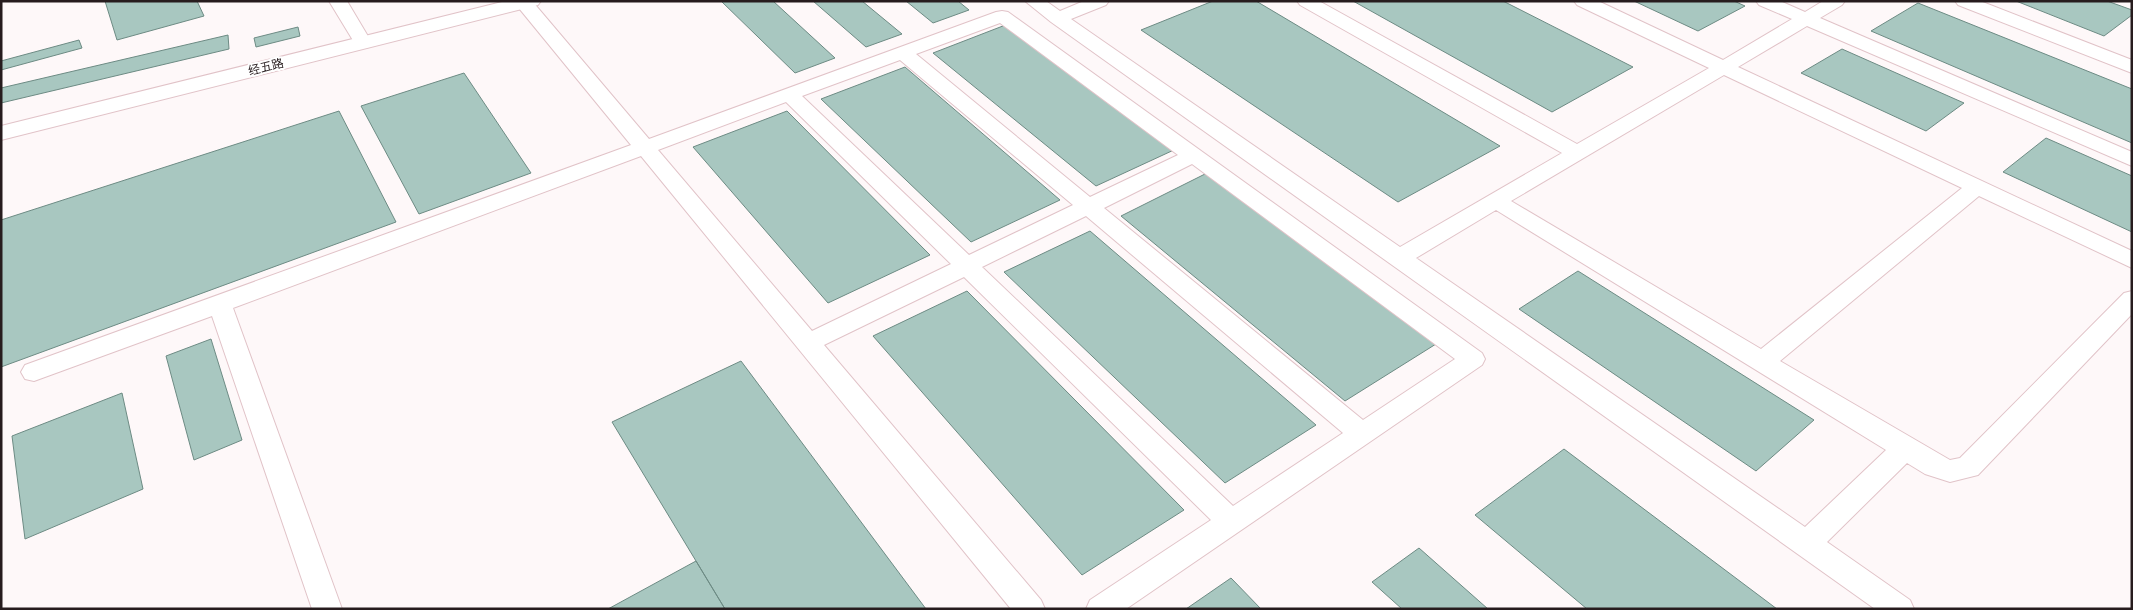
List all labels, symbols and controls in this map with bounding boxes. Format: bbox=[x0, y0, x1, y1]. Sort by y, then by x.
street label: 经五路 bbox=[247, 56, 285, 78]

